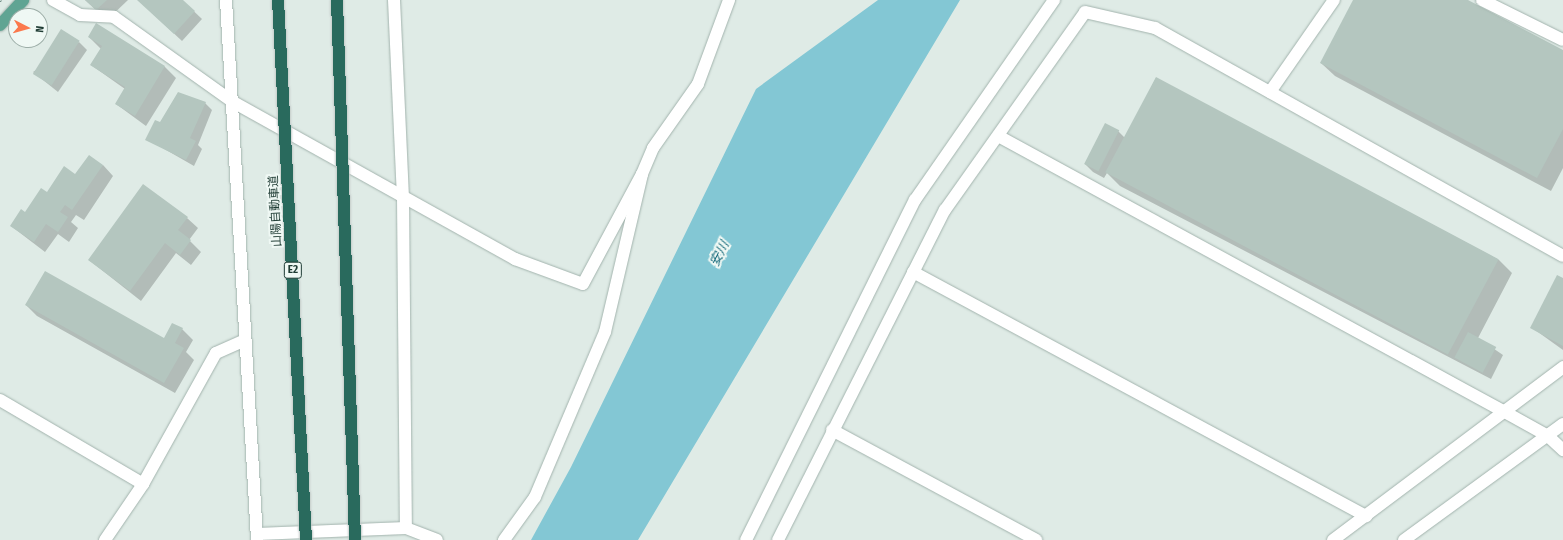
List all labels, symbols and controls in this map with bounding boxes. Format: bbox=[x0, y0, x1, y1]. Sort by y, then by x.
north arrow bbox=[8, 8, 48, 48]
text: N bbox=[33, 25, 46, 33]
street label: 山陽自動車道 bbox=[267, 175, 285, 247]
water label: 安川 bbox=[707, 239, 733, 269]
road number: E2 bbox=[283, 261, 303, 279]

